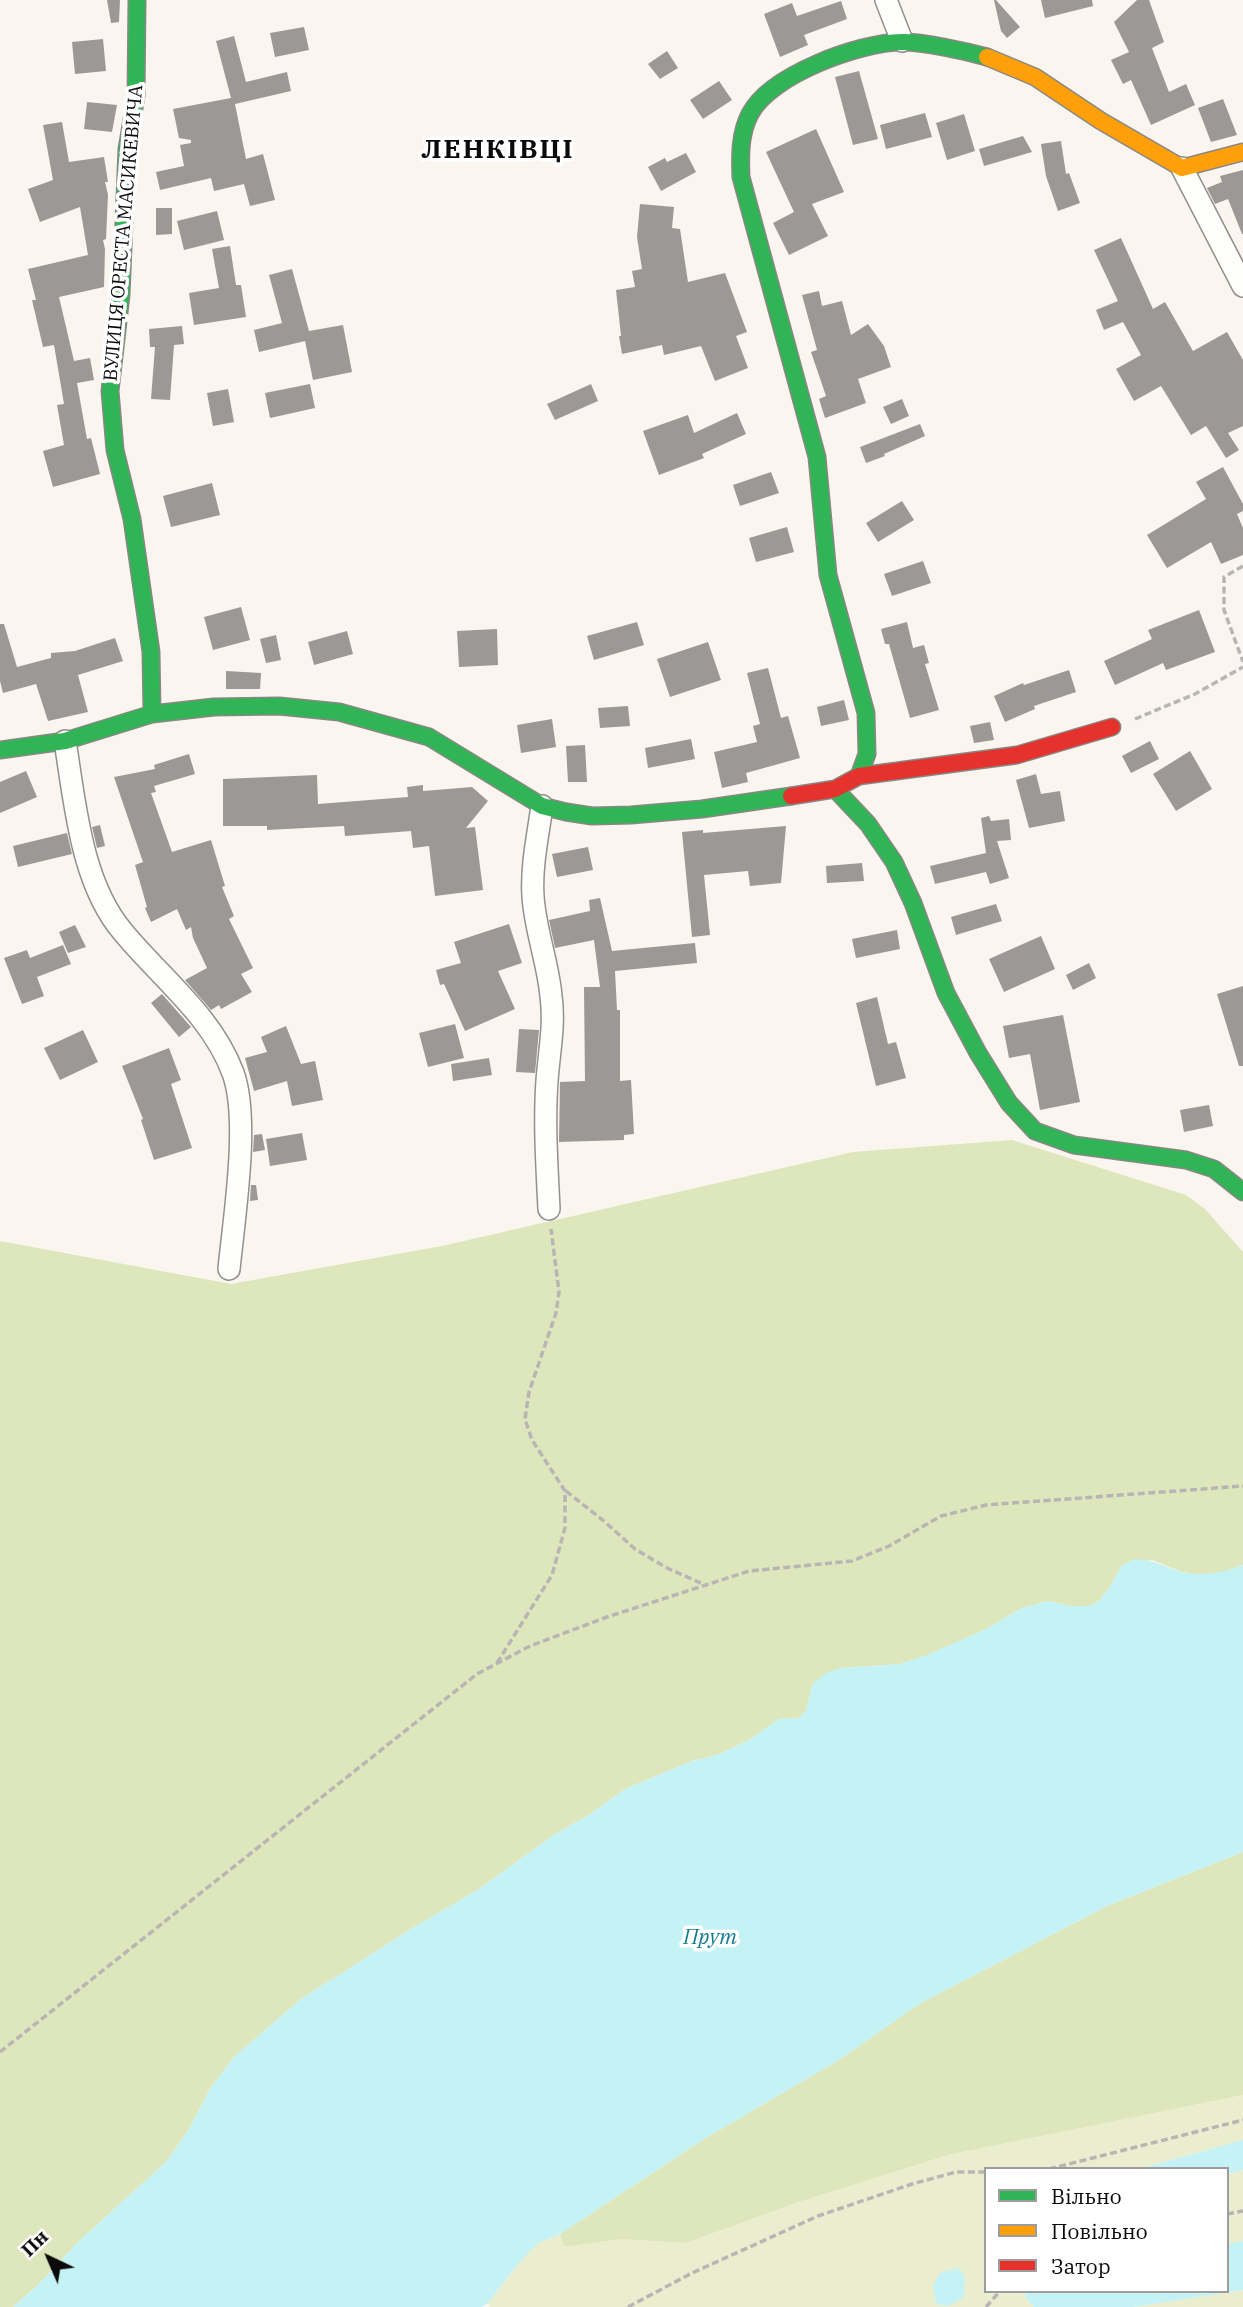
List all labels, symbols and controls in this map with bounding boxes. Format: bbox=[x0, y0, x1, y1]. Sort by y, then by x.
street label: ВУЛИЦЯ ОРЕСТА МАСИКЕВИЧА bbox=[100, 84, 148, 382]
district label: ЛЕНКІВЦІ bbox=[423, 134, 573, 166]
water label: Прут bbox=[683, 1925, 737, 1951]
legend bbox=[984, 2167, 1229, 2293]
text: Вільно bbox=[1051, 2182, 1122, 2210]
text: Повільно bbox=[1051, 2217, 1148, 2245]
north arrow bbox=[14, 2223, 84, 2293]
text: Пн bbox=[16, 2224, 53, 2261]
text: Затор bbox=[1051, 2252, 1111, 2280]

